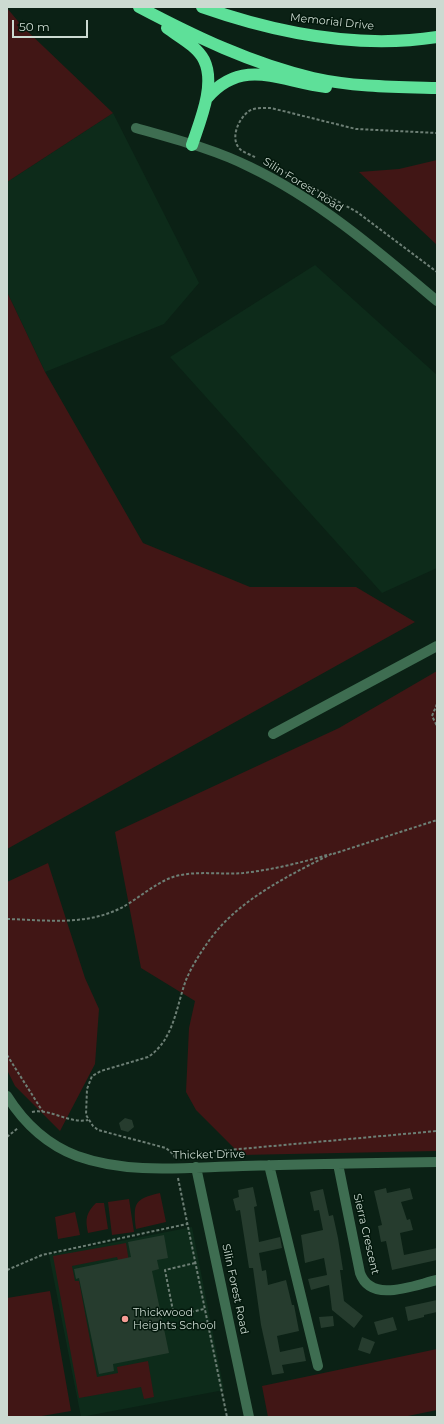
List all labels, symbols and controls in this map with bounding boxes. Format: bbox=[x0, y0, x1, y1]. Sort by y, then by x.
street label: Memorial Drive bbox=[289, 11, 375, 33]
scale bar bbox=[14, 12, 90, 38]
text: 50 m bbox=[19, 19, 50, 34]
street label: Silin Forest Road bbox=[260, 155, 346, 215]
street label: Thicket Drive bbox=[173, 1148, 245, 1162]
street label: Sierra Crescent bbox=[350, 1192, 382, 1276]
street label: Silin Forest Road bbox=[219, 1243, 251, 1335]
place label: Thickwood Heights School bbox=[133, 1306, 216, 1332]
marker: Thickwood Heights School bbox=[120, 1314, 130, 1324]

